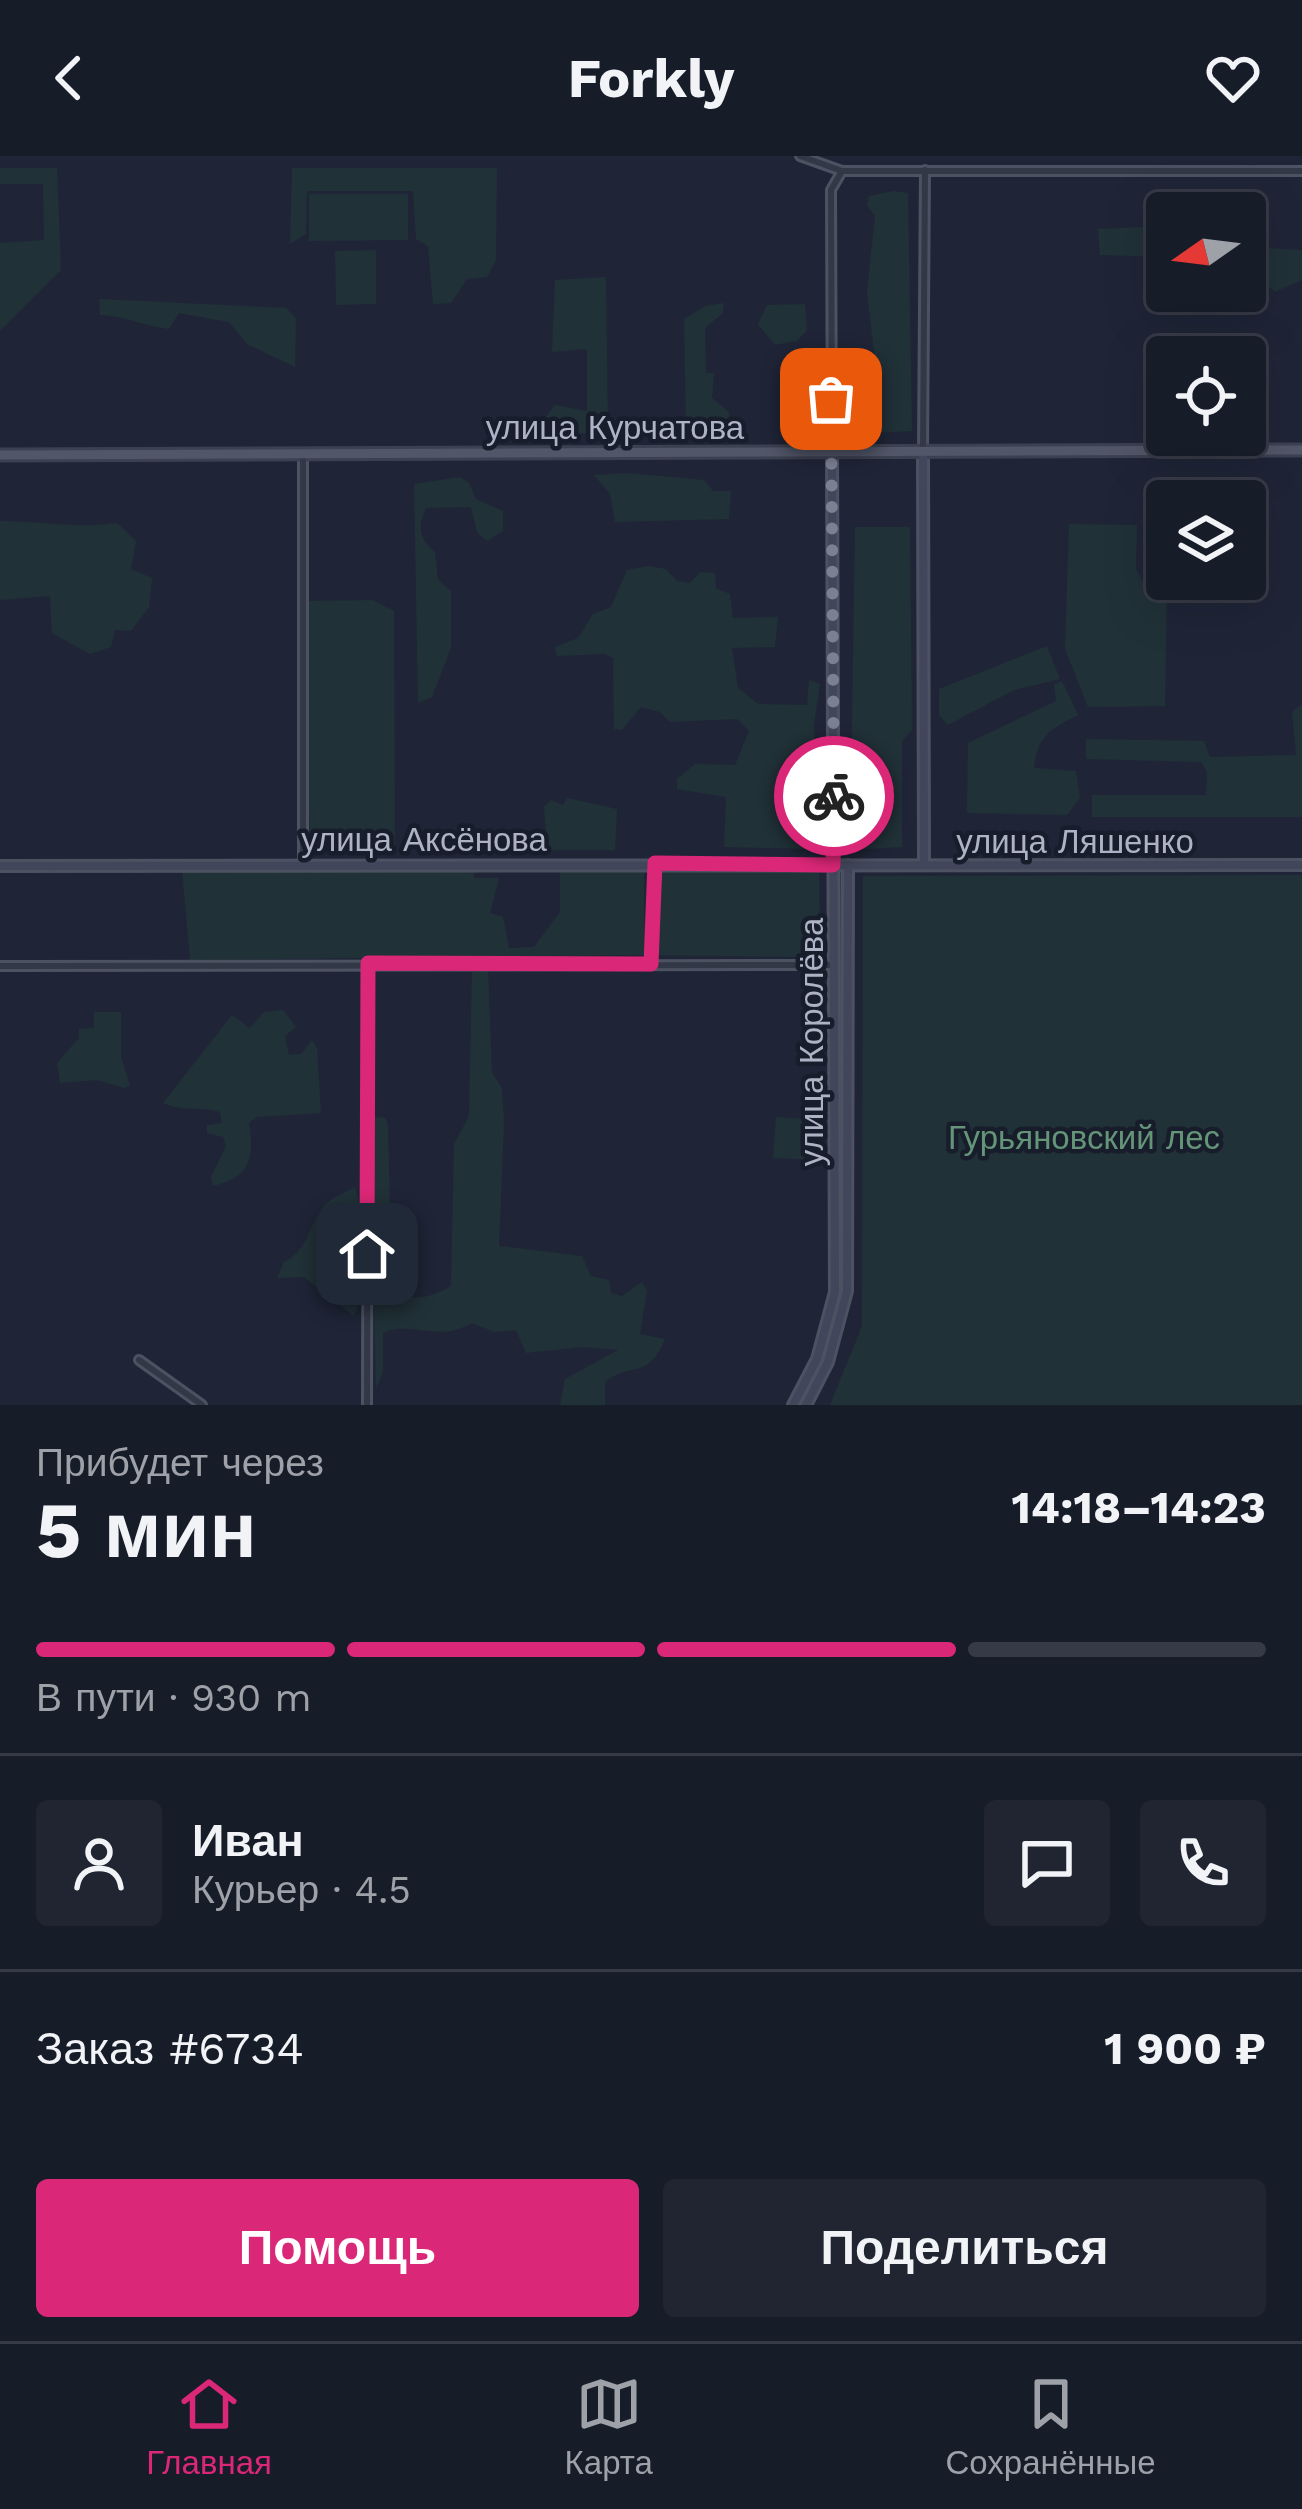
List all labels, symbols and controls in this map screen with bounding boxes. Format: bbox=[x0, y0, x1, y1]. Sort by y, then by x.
icon: back bbox=[36, 45, 102, 111]
icon: heart bbox=[1200, 45, 1266, 111]
text: Forkly bbox=[568, 47, 734, 110]
north arrow bbox=[1146, 192, 1266, 312]
map controls bbox=[1146, 192, 1266, 600]
button: locate bbox=[1146, 336, 1266, 456]
pin bbox=[780, 348, 882, 450]
icon: bag bbox=[798, 366, 864, 432]
street label: улица Курчатова bbox=[486, 408, 745, 447]
button: layers bbox=[1146, 480, 1266, 600]
courier bbox=[774, 736, 894, 856]
icon: bike bbox=[801, 763, 867, 829]
street label: улица Аксёнова bbox=[301, 820, 548, 859]
street label: улица Ляшенко bbox=[956, 822, 1194, 861]
street label: улица Королёва bbox=[792, 917, 831, 1166]
park label: Гурьяновский лес bbox=[948, 1118, 1220, 1157]
pin bbox=[316, 1203, 418, 1305]
icon: home bbox=[334, 1221, 400, 1287]
text: Прибудет через bbox=[36, 1440, 324, 1485]
text: 14:18–14:23 bbox=[1011, 1481, 1266, 1534]
text: 5 мин bbox=[36, 1484, 257, 1576]
text: В пути · 930 m bbox=[36, 1675, 312, 1720]
button: person bbox=[36, 1800, 162, 1926]
button: chat bbox=[984, 1800, 1110, 1926]
button: phone bbox=[1140, 1800, 1266, 1926]
text: Иван bbox=[192, 1814, 304, 1867]
text: Курьер · 4.5 bbox=[192, 1867, 411, 1912]
text: Заказ #6734 bbox=[36, 2022, 304, 2075]
text: 1 900 ₽ bbox=[1104, 2022, 1266, 2075]
button: Помощь bbox=[36, 2179, 639, 2317]
button: Поделиться bbox=[663, 2179, 1266, 2317]
tab: Главная bbox=[146, 2371, 272, 2482]
tab: Карта bbox=[565, 2371, 653, 2482]
tab: Сохранённые bbox=[946, 2371, 1156, 2482]

